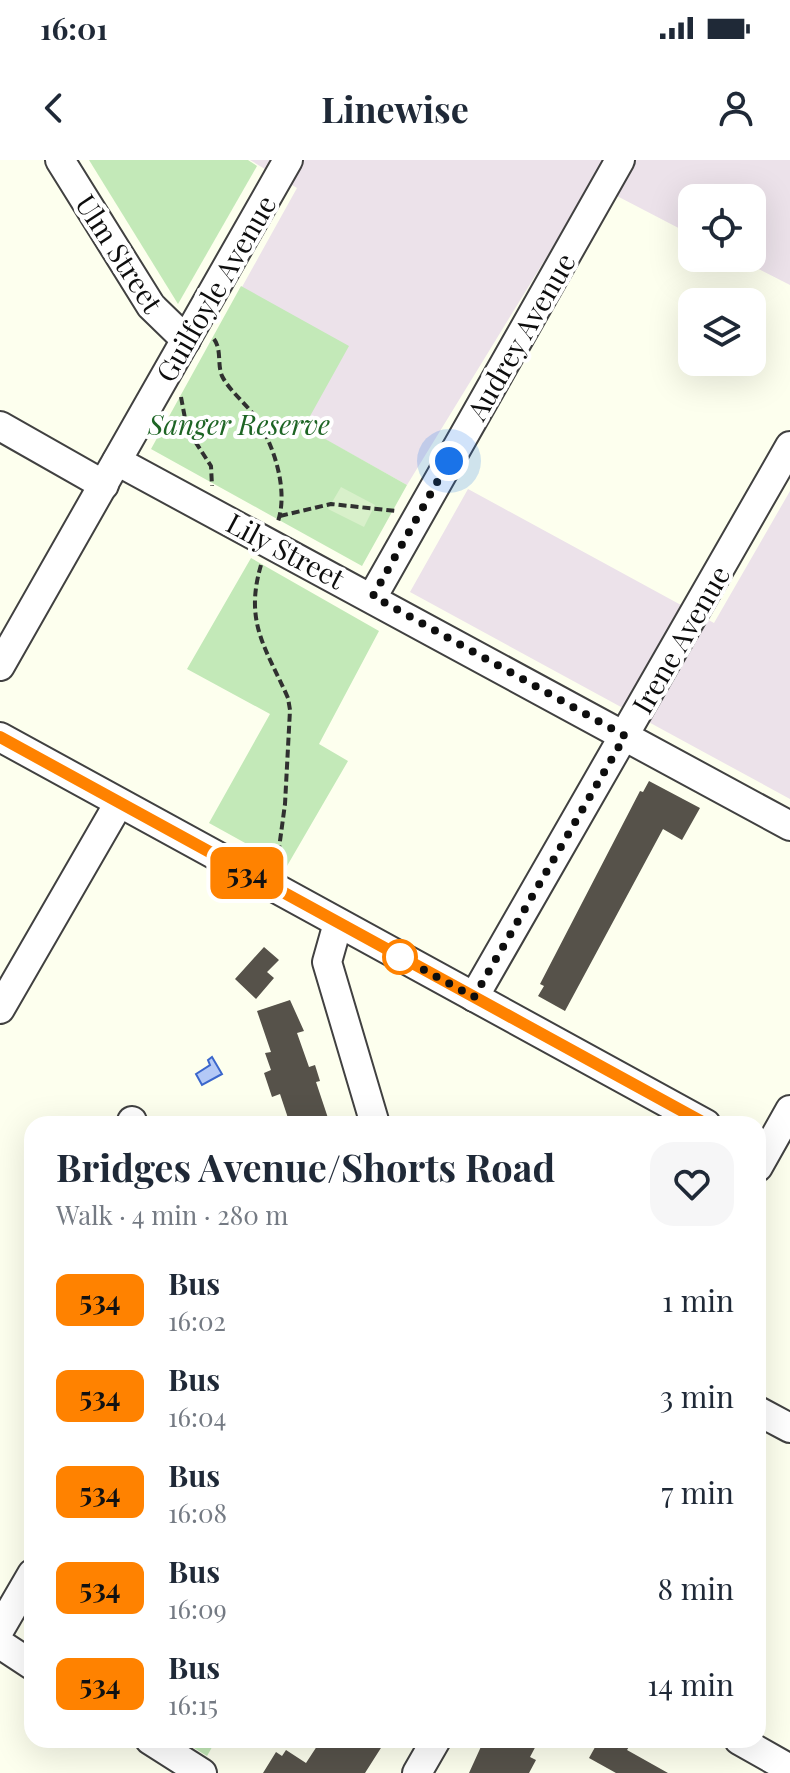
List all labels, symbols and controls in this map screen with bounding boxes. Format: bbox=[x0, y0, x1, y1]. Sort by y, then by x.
text: 16:01 bbox=[40, 8, 108, 48]
text: Linewise bbox=[321, 84, 469, 132]
icon: back bbox=[32, 86, 76, 130]
icon: person bbox=[714, 86, 758, 130]
map controls bbox=[678, 184, 766, 376]
button: locate bbox=[678, 184, 766, 272]
street label: Ulm Street bbox=[68, 187, 173, 320]
street label: Guilfoyle Avenue bbox=[147, 188, 283, 388]
street label: Audrey Avenue bbox=[457, 246, 583, 427]
button: layers bbox=[678, 288, 766, 376]
park label: Sanger Reserve bbox=[147, 405, 330, 442]
your location bbox=[429, 441, 469, 481]
street label: Lily Street bbox=[221, 504, 352, 597]
street label: Irene Avenue bbox=[623, 558, 737, 720]
line badge: 534 bbox=[201, 847, 293, 899]
text: 534 bbox=[226, 854, 268, 891]
unlabelled marker bbox=[383, 940, 417, 974]
text: Bridges Avenue/Shorts Road bbox=[56, 1141, 555, 1192]
button: heart bbox=[650, 1142, 734, 1226]
text: Walk · 4 min · 280 m bbox=[56, 1197, 288, 1232]
text: Bus bbox=[168, 1263, 220, 1303]
text: 1 min bbox=[662, 1280, 734, 1320]
text: 534 bbox=[79, 1281, 121, 1318]
text: 16:02 bbox=[168, 1303, 226, 1338]
text: Bus bbox=[168, 1359, 220, 1399]
text: 3 min bbox=[660, 1376, 734, 1416]
text: 534 bbox=[79, 1377, 121, 1414]
text: 16:04 bbox=[168, 1399, 226, 1434]
text: Bus bbox=[168, 1455, 220, 1495]
text: 7 min bbox=[661, 1472, 734, 1512]
text: 534 bbox=[79, 1473, 121, 1510]
text: 16:08 bbox=[168, 1495, 227, 1530]
text: Bus bbox=[168, 1551, 220, 1591]
text: 8 min bbox=[658, 1568, 734, 1608]
text: 534 bbox=[79, 1569, 121, 1606]
text: 16:09 bbox=[168, 1591, 227, 1626]
text: Bus bbox=[168, 1647, 220, 1687]
text: 14 min bbox=[647, 1664, 734, 1704]
text: 534 bbox=[79, 1665, 121, 1702]
text: 16:15 bbox=[168, 1687, 218, 1722]

